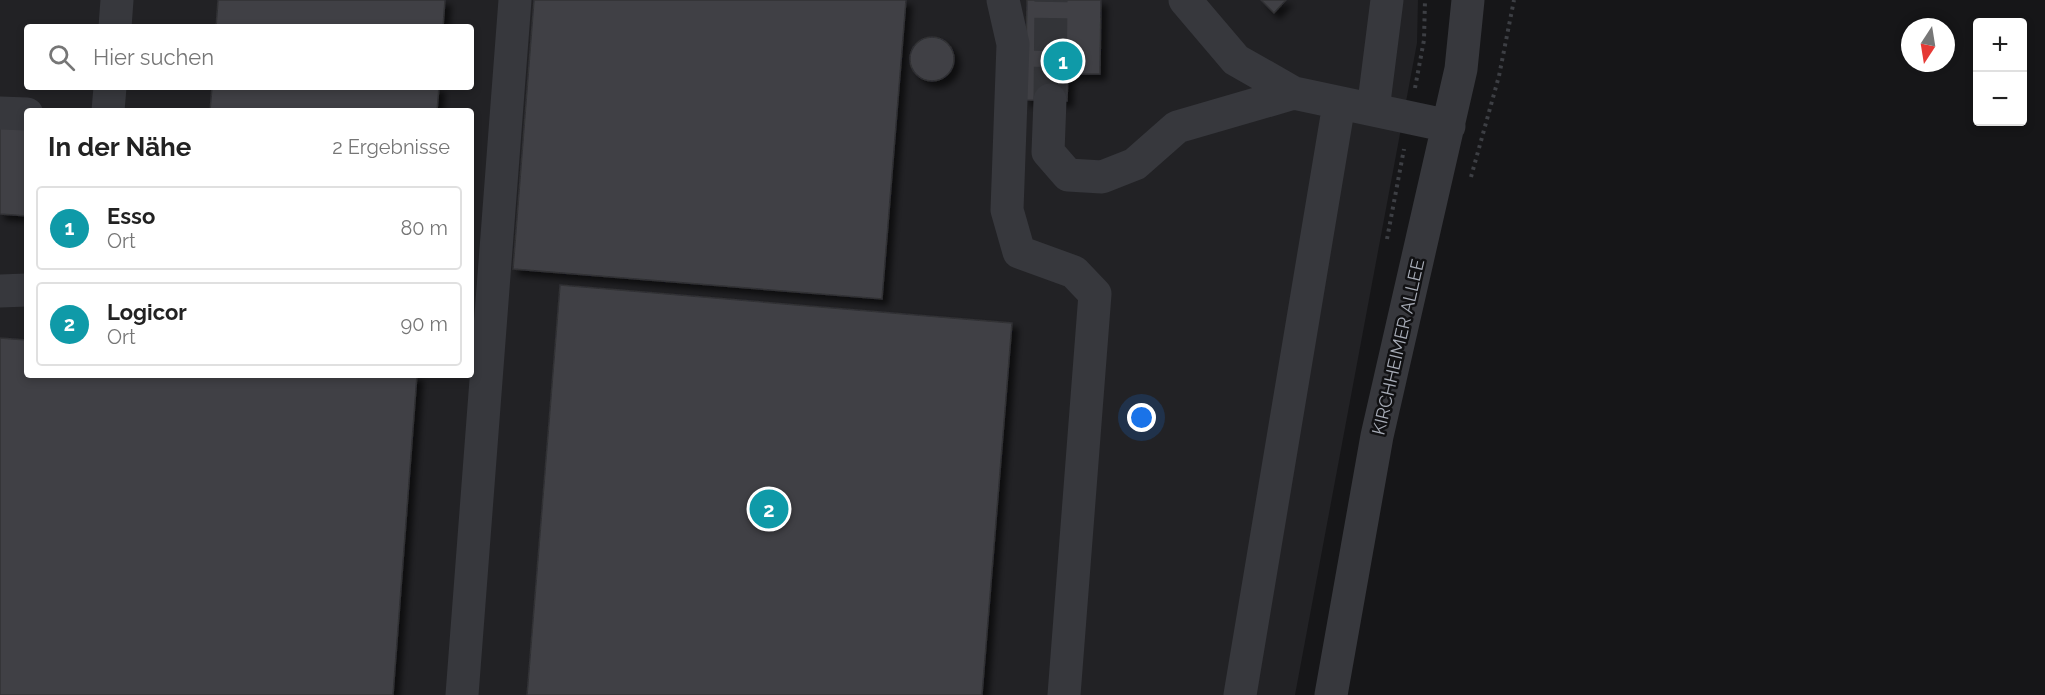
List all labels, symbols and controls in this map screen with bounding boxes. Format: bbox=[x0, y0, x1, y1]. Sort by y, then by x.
north arrow bbox=[1901, 18, 1955, 72]
map controls bbox=[1973, 18, 2027, 126]
button: + bbox=[1973, 18, 2027, 72]
search box bbox=[24, 24, 474, 90]
pin: 1 bbox=[1044, 38, 1082, 84]
icon: search bbox=[45, 41, 78, 74]
text: Hier suchen bbox=[93, 44, 214, 70]
button: − bbox=[1973, 72, 2027, 126]
text: In der Nähe bbox=[48, 132, 191, 162]
text: 2 Ergebnisse bbox=[332, 135, 450, 159]
text: Esso bbox=[107, 203, 155, 229]
text: 1 bbox=[65, 216, 74, 240]
text: 80 m bbox=[400, 216, 448, 240]
text: Ort bbox=[107, 229, 136, 253]
street label: KIRCHHEIMER ALLEE bbox=[1368, 257, 1428, 437]
text: Logicor bbox=[107, 299, 187, 325]
text: 2 bbox=[64, 312, 75, 336]
text: 90 m bbox=[401, 312, 448, 336]
text: Ort bbox=[107, 325, 136, 349]
your location bbox=[1127, 403, 1156, 432]
pin: 2 bbox=[750, 486, 788, 532]

